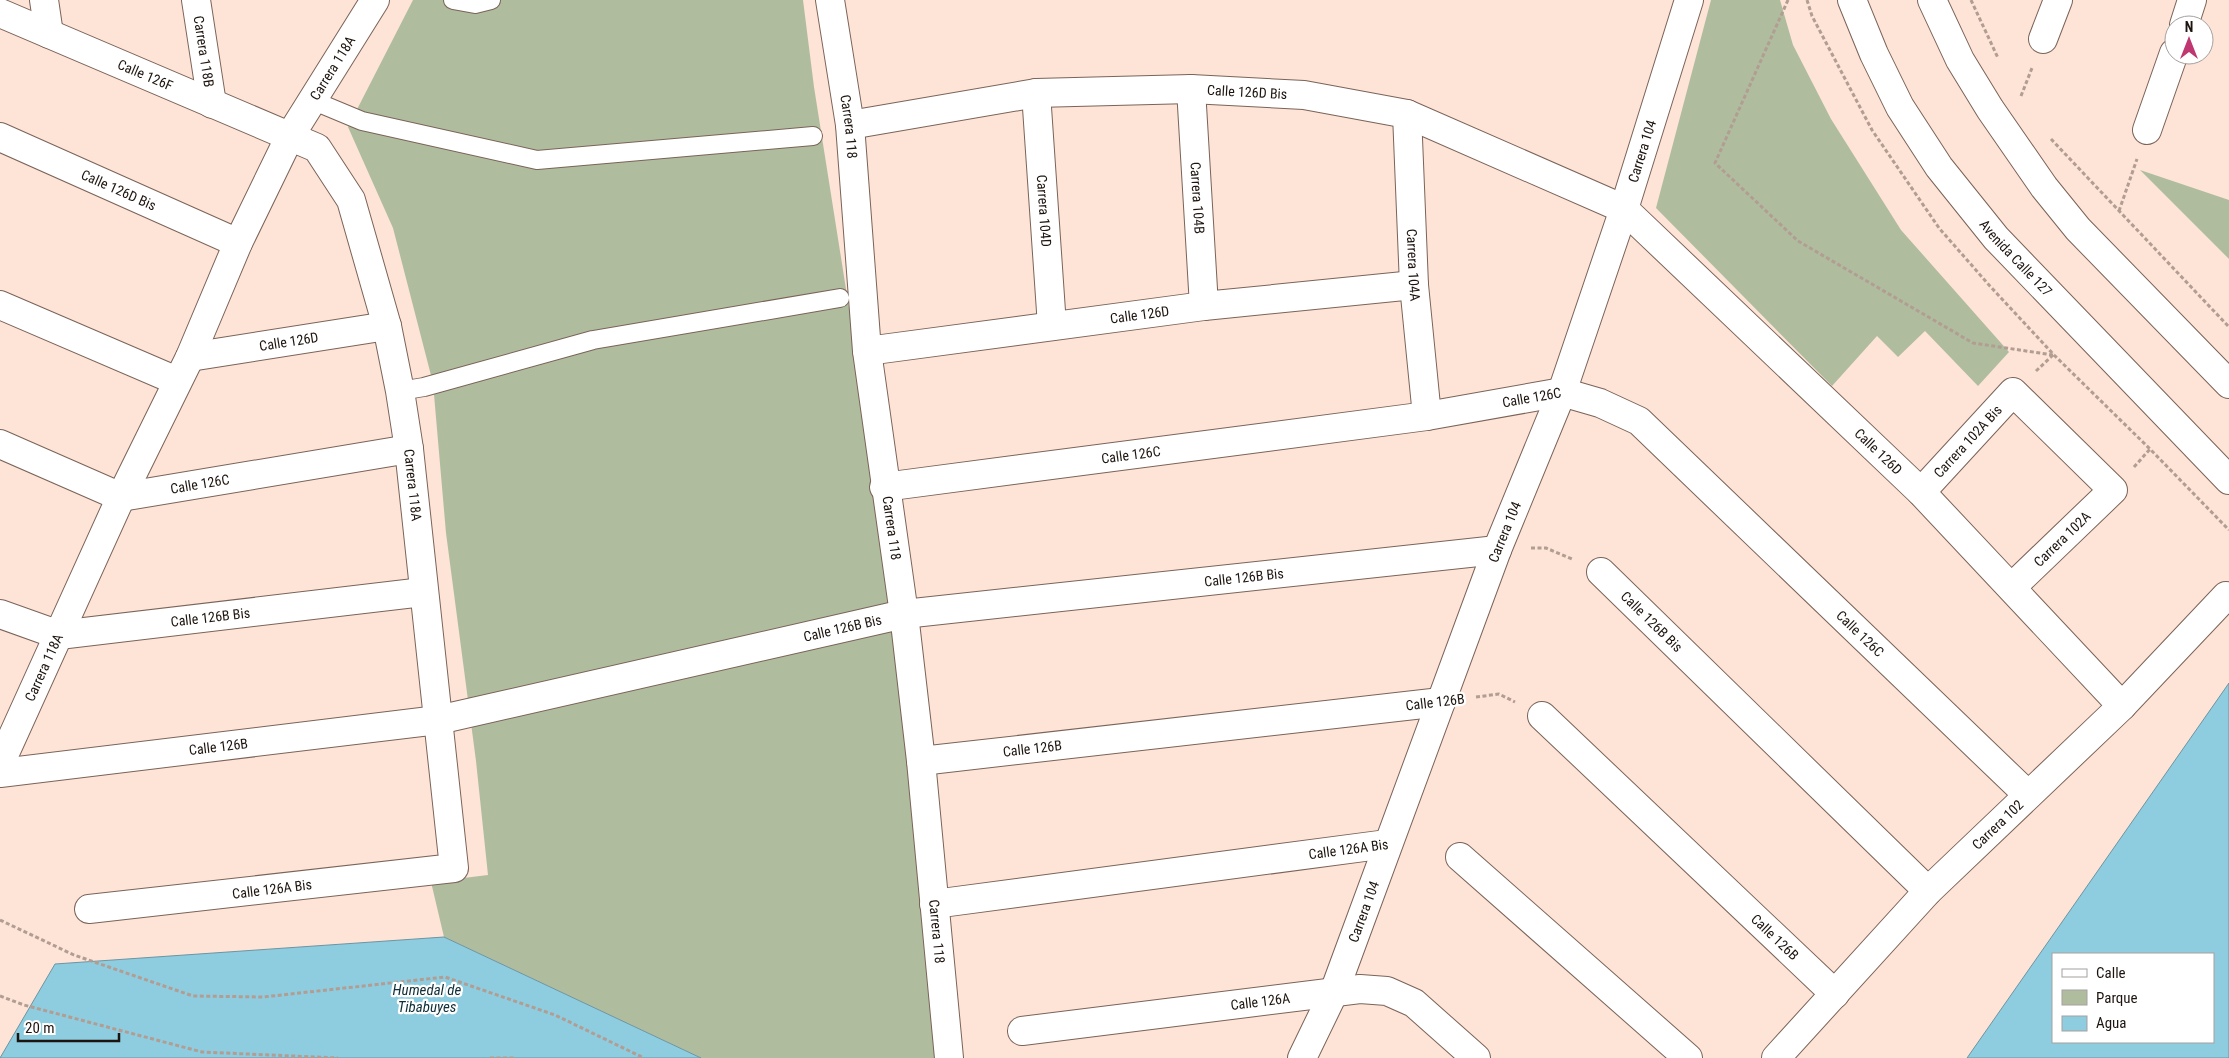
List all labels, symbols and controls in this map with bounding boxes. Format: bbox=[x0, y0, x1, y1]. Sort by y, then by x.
street label: Carrera 118B bbox=[191, 15, 217, 88]
north arrow bbox=[2164, 15, 2214, 65]
text: N bbox=[2185, 19, 2193, 35]
street label: Carrera 118A bbox=[306, 33, 358, 103]
street label: Calle 126F bbox=[115, 56, 176, 94]
street label: Calle 126D Bis bbox=[1207, 82, 1288, 102]
street label: Carrera 118 bbox=[837, 93, 861, 159]
street label: Carrera 104 bbox=[1625, 118, 1659, 184]
street label: Carrera 104B bbox=[1187, 161, 1208, 234]
street label: Calle 126D Bis bbox=[79, 166, 159, 213]
street label: Carrera 104D bbox=[1034, 174, 1055, 247]
street label: Avenida Calle 127 bbox=[1976, 216, 2056, 299]
street label: Carrera 104A bbox=[1404, 228, 1424, 302]
street label: Calle 126D bbox=[1109, 303, 1170, 326]
street label: Calle 126D bbox=[258, 329, 319, 354]
street label: Calle 126C bbox=[1501, 384, 1563, 410]
street label: Carrera 102A Bis bbox=[1930, 402, 2005, 481]
street label: Calle 126D bbox=[1851, 425, 1906, 478]
street label: Calle 126C bbox=[1100, 443, 1162, 467]
street label: Carrera 118A bbox=[401, 448, 425, 522]
street label: Calle 126C bbox=[169, 471, 231, 497]
street label: Carrera 118 bbox=[880, 495, 904, 561]
street label: Carrera 104 bbox=[1485, 499, 1524, 565]
street label: Carrera 102A bbox=[2030, 508, 2094, 570]
street label: Calle 126B Bis bbox=[1203, 565, 1284, 590]
street label: Calle 126B Bis bbox=[1618, 588, 1686, 655]
street label: Calle 126B Bis bbox=[170, 604, 251, 630]
street label: Calle 126C bbox=[1833, 607, 1887, 660]
street label: Calle 126B Bis bbox=[802, 611, 883, 645]
street label: Carrera 118A bbox=[22, 631, 66, 704]
street label: Calle 126B bbox=[1405, 690, 1465, 714]
street label: Calle 126B bbox=[188, 735, 249, 758]
street label: Calle 126B bbox=[1002, 737, 1063, 760]
street label: Carrera 102 bbox=[1969, 797, 2026, 853]
street label: Calle 126A Bis bbox=[1308, 836, 1389, 862]
street label: Calle 126A Bis bbox=[231, 876, 313, 902]
street label: Carrera 104 bbox=[1345, 879, 1382, 945]
street label: Carrera 118 bbox=[926, 899, 948, 964]
street label: Calle 126B bbox=[1748, 911, 1802, 963]
legend bbox=[2052, 953, 2214, 1043]
text: Calle bbox=[2096, 964, 2126, 982]
water label: Humedal de Tibabuyes bbox=[393, 981, 462, 1016]
text: Parque bbox=[2096, 989, 2138, 1007]
street label: Calle 126A bbox=[1230, 990, 1291, 1013]
scale bar bbox=[18, 1010, 119, 1042]
text: Agua bbox=[2096, 1014, 2126, 1032]
text: 20 m bbox=[25, 1019, 55, 1037]

